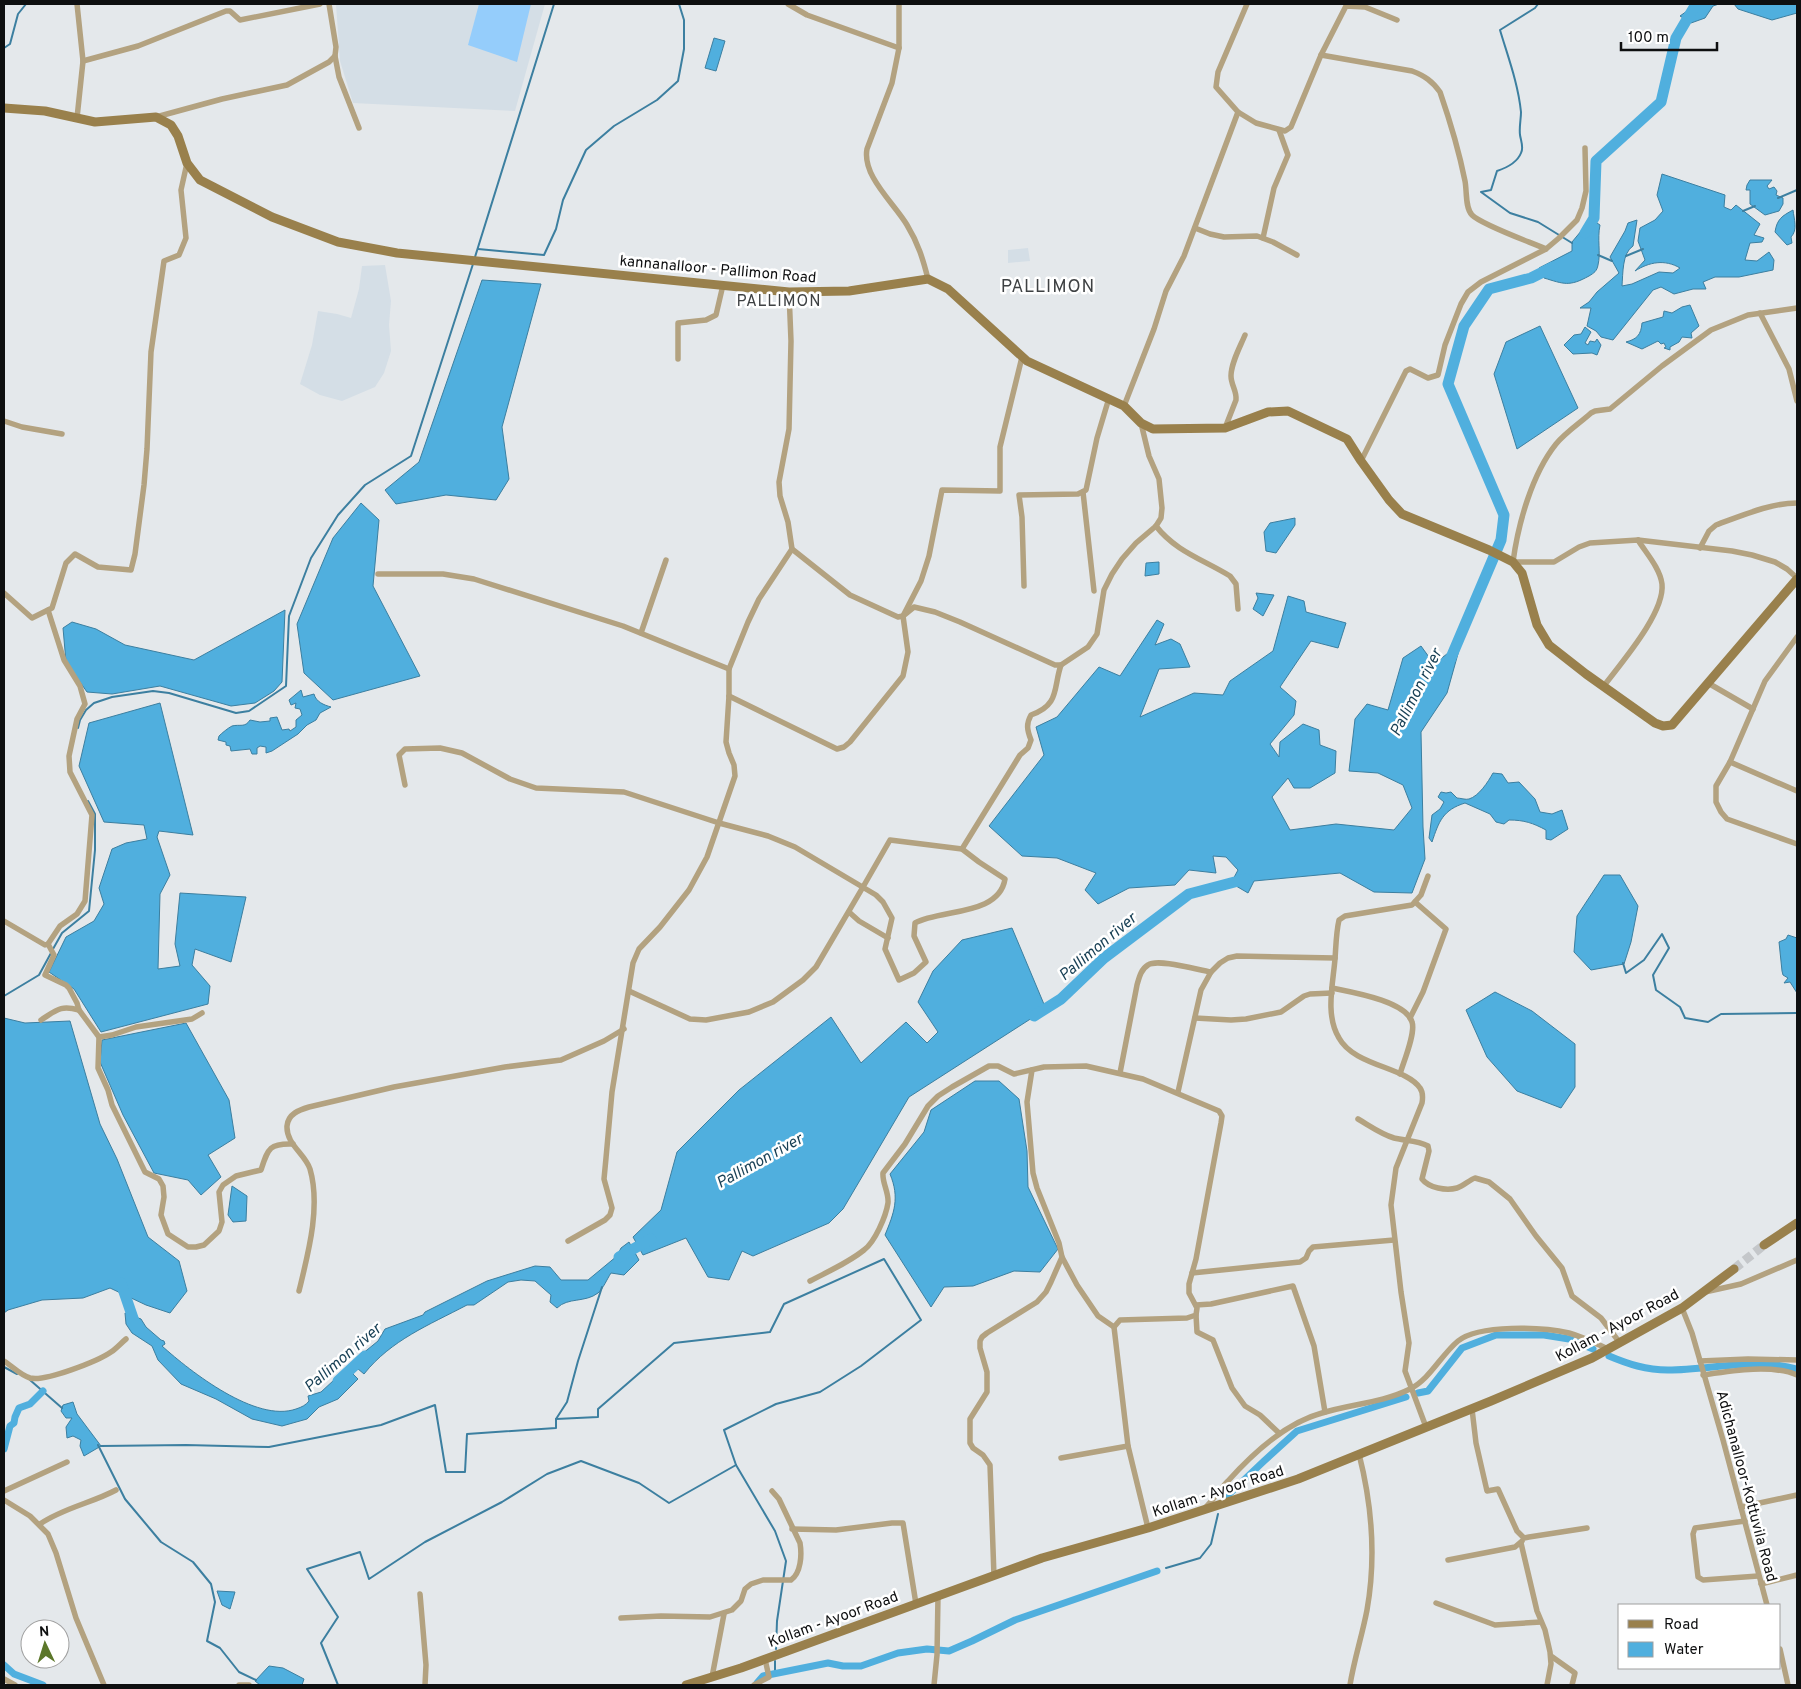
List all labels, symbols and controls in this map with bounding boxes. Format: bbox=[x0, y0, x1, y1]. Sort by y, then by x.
scale bar bbox=[1621, 20, 1717, 52]
text: 100 m bbox=[1628, 29, 1669, 48]
street label: kannanalloor - Pallimon Road bbox=[619, 252, 817, 289]
district label: PALLIMON bbox=[1001, 276, 1095, 299]
district label: PALLIMON bbox=[736, 292, 822, 312]
water label: Pallimon river bbox=[1386, 644, 1448, 740]
water label: Pallimon river bbox=[1055, 908, 1143, 986]
water label: Pallimon river bbox=[713, 1129, 808, 1194]
street label: Kollam - Ayoor Road bbox=[1553, 1286, 1683, 1367]
water label: Pallimon river bbox=[301, 1318, 387, 1397]
street label: Adichanalloor-Kottuvila Road bbox=[1711, 1389, 1780, 1584]
street label: Kollam - Ayoor Road bbox=[1150, 1462, 1287, 1523]
street label: Kollam - Ayoor Road bbox=[766, 1588, 901, 1653]
legend bbox=[1618, 1604, 1781, 1669]
text: Road bbox=[1664, 1616, 1699, 1635]
north arrow bbox=[20, 1619, 70, 1669]
text: N bbox=[39, 1624, 50, 1641]
text: Water bbox=[1664, 1641, 1704, 1660]

